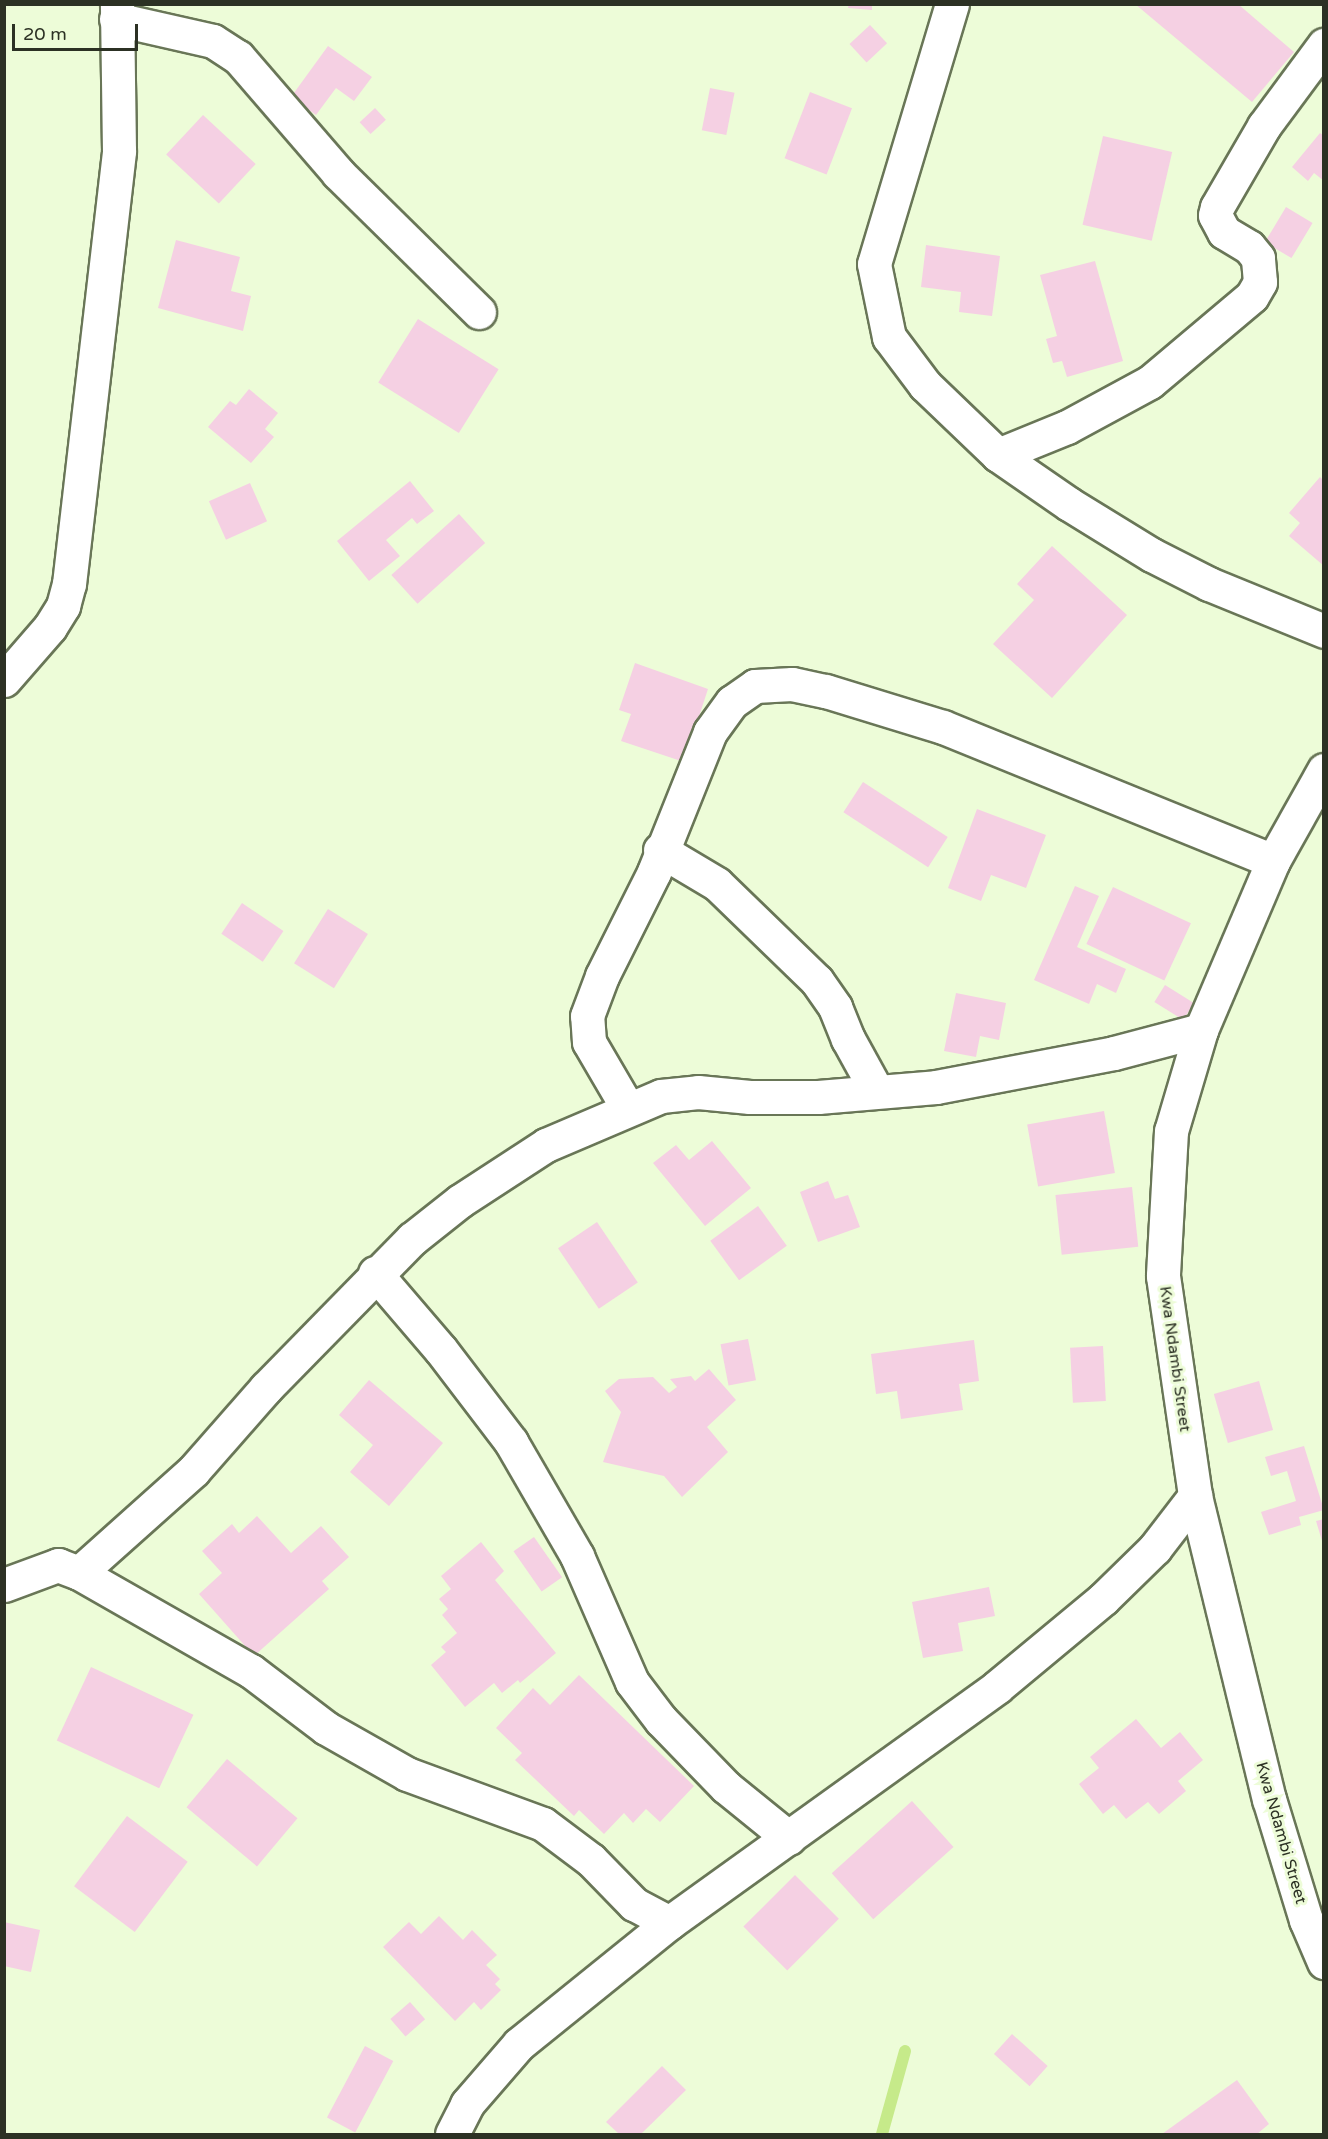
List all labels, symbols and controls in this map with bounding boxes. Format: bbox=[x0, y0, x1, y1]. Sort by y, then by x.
scale bar bbox=[15, 12, 141, 50]
text: 20 m bbox=[23, 23, 67, 45]
street label: Kwa Ndambi Street bbox=[1155, 1285, 1195, 1433]
street label: Kwa Ndambi Street bbox=[1252, 1760, 1310, 1906]

